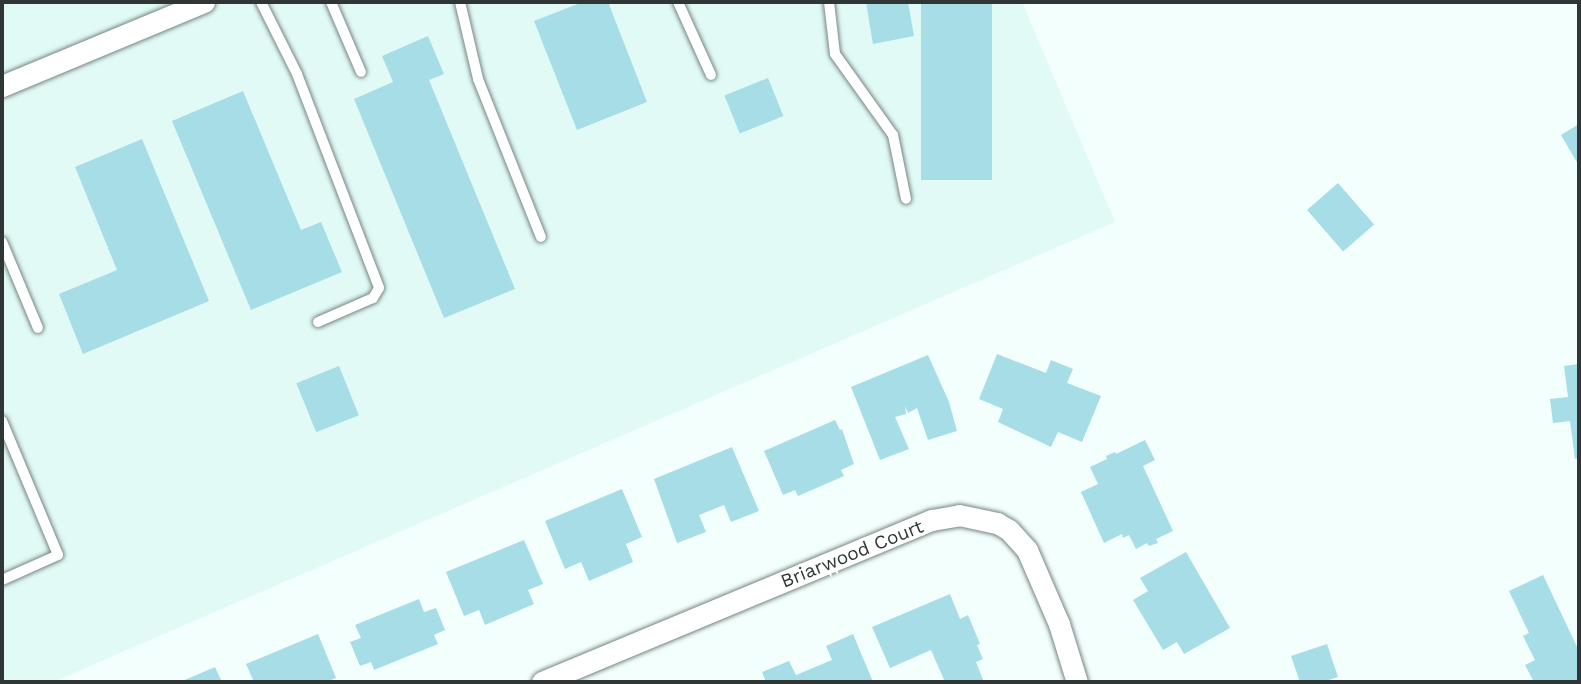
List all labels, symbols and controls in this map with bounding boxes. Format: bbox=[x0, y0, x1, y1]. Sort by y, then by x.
street label: Briarwood Court bbox=[777, 515, 927, 593]

